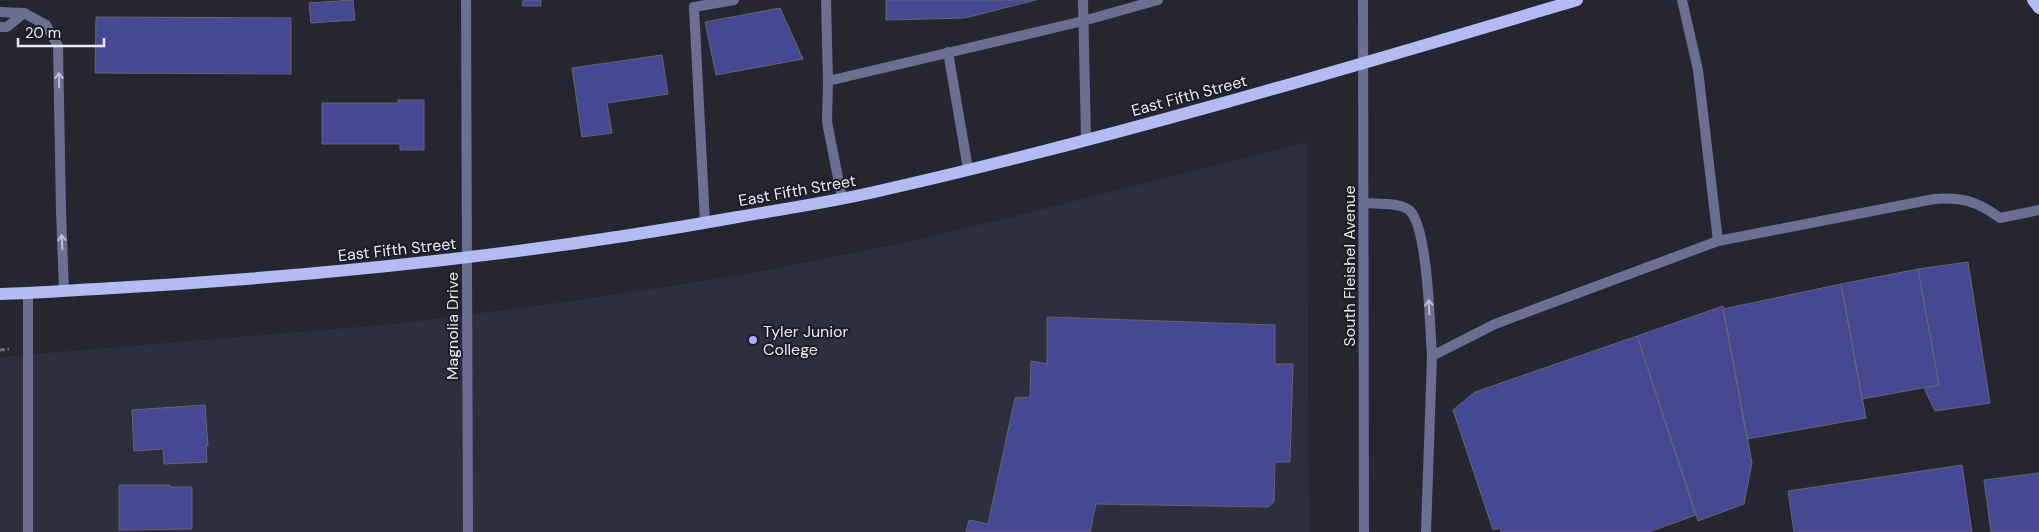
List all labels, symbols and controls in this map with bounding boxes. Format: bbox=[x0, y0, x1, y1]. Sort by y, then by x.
scale bar bbox=[18, 15, 104, 47]
text: 20 m bbox=[25, 23, 61, 43]
street label: East Fifth Street bbox=[1129, 70, 1249, 121]
one-way arrow bbox=[54, 72, 63, 88]
street label: East Fifth Street bbox=[737, 170, 857, 211]
street label: South Fleishel Avenue bbox=[1339, 185, 1360, 347]
street label: East Fifth Street bbox=[337, 233, 457, 266]
one-way arrow bbox=[58, 234, 67, 250]
street label: Magnolia Drive bbox=[442, 272, 463, 380]
one-way arrow bbox=[1425, 299, 1434, 315]
place label: Tyler Junior College bbox=[763, 321, 849, 360]
marker: Tyler Junior College bbox=[747, 334, 759, 346]

